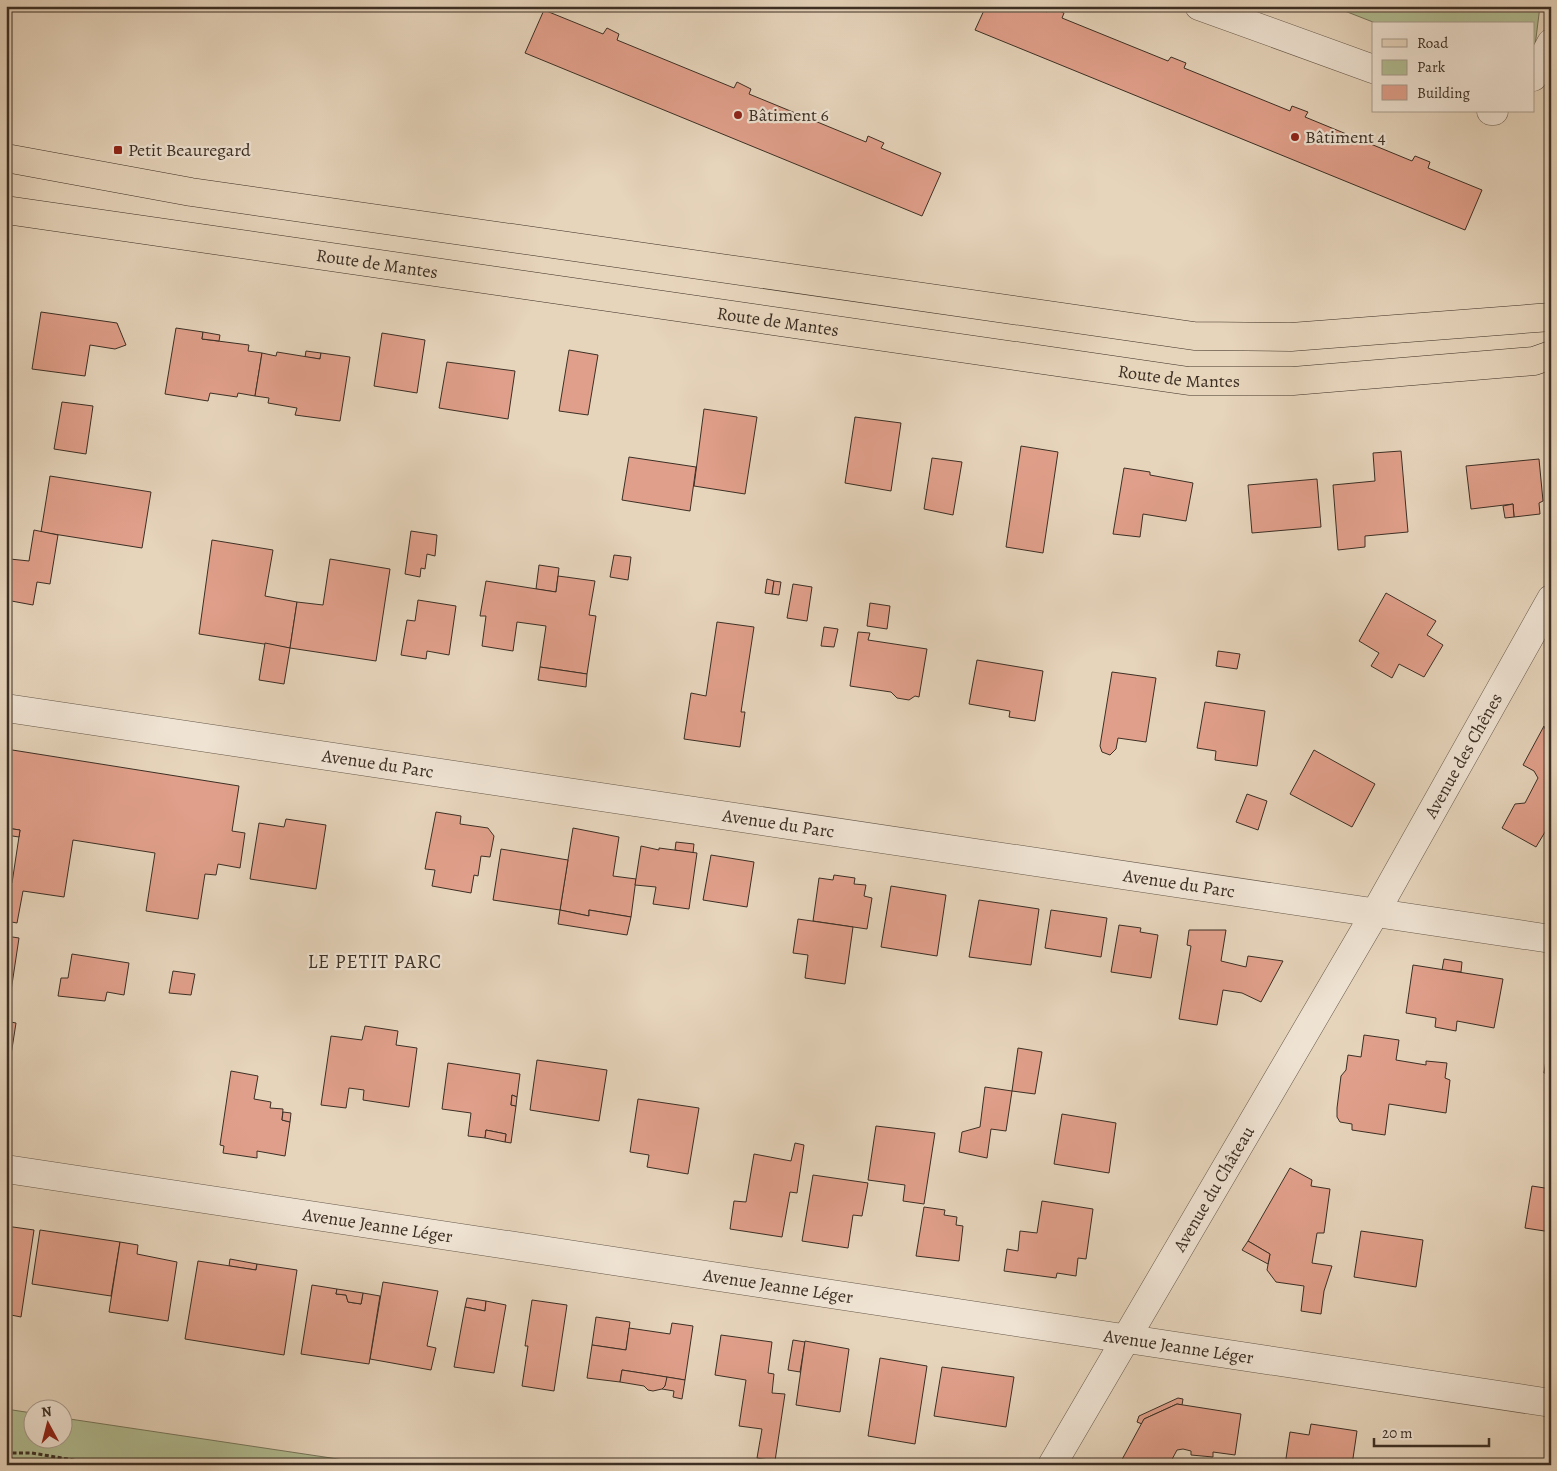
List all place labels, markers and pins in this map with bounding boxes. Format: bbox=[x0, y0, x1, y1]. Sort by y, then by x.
place label: Bâtiment 6 bbox=[748, 103, 829, 127]
marker: Bâtiment 6 bbox=[732, 109, 744, 121]
place label: Bâtiment 4 bbox=[1305, 125, 1386, 149]
marker: Bâtiment 4 bbox=[1289, 131, 1301, 143]
place label: Petit Beauregard bbox=[128, 138, 251, 162]
marker: Petit Beauregard bbox=[112, 144, 124, 156]

